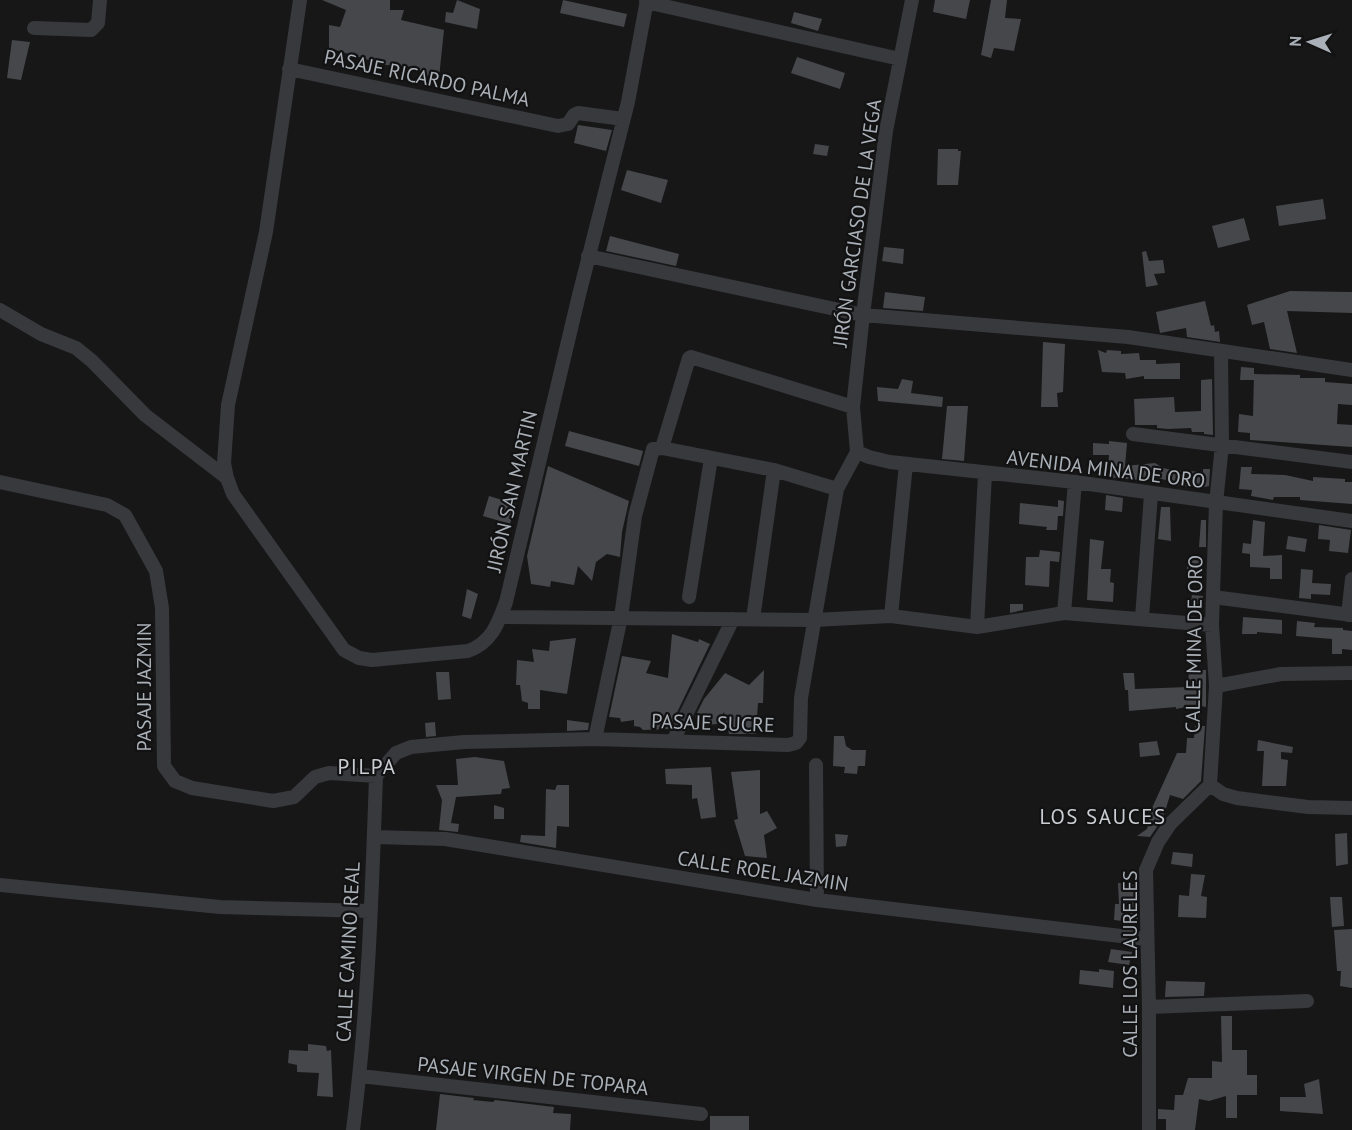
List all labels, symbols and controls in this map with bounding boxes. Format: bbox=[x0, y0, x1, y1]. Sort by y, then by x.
north arrow bbox=[1280, 12, 1340, 72]
text: N bbox=[1285, 35, 1305, 47]
street label: PASAJE RICARDO PALMA bbox=[322, 43, 532, 113]
street label: JIRÓN GARCIASO DE LA VEGA bbox=[827, 97, 887, 350]
street label: JIRÓN SAN MARTIN bbox=[481, 408, 543, 575]
street label: AVENIDA MINA DE ORO bbox=[1005, 444, 1207, 494]
street label: CALLE MINA DE ORO bbox=[1179, 555, 1209, 733]
street label: PASAJE JAZMIN bbox=[131, 622, 157, 752]
street label: PASAJE SUCRE bbox=[651, 708, 775, 738]
district label: PILPA bbox=[338, 753, 396, 780]
district label: LOS SAUCES bbox=[1039, 803, 1167, 830]
street label: CALLE ROEL JAZMIN bbox=[676, 845, 850, 897]
street label: CALLE CAMINO REAL bbox=[330, 861, 366, 1043]
street label: CALLE LOS LAURELES bbox=[1117, 870, 1143, 1058]
street label: PASAJE VIRGEN DE TOPARA bbox=[416, 1051, 650, 1101]

